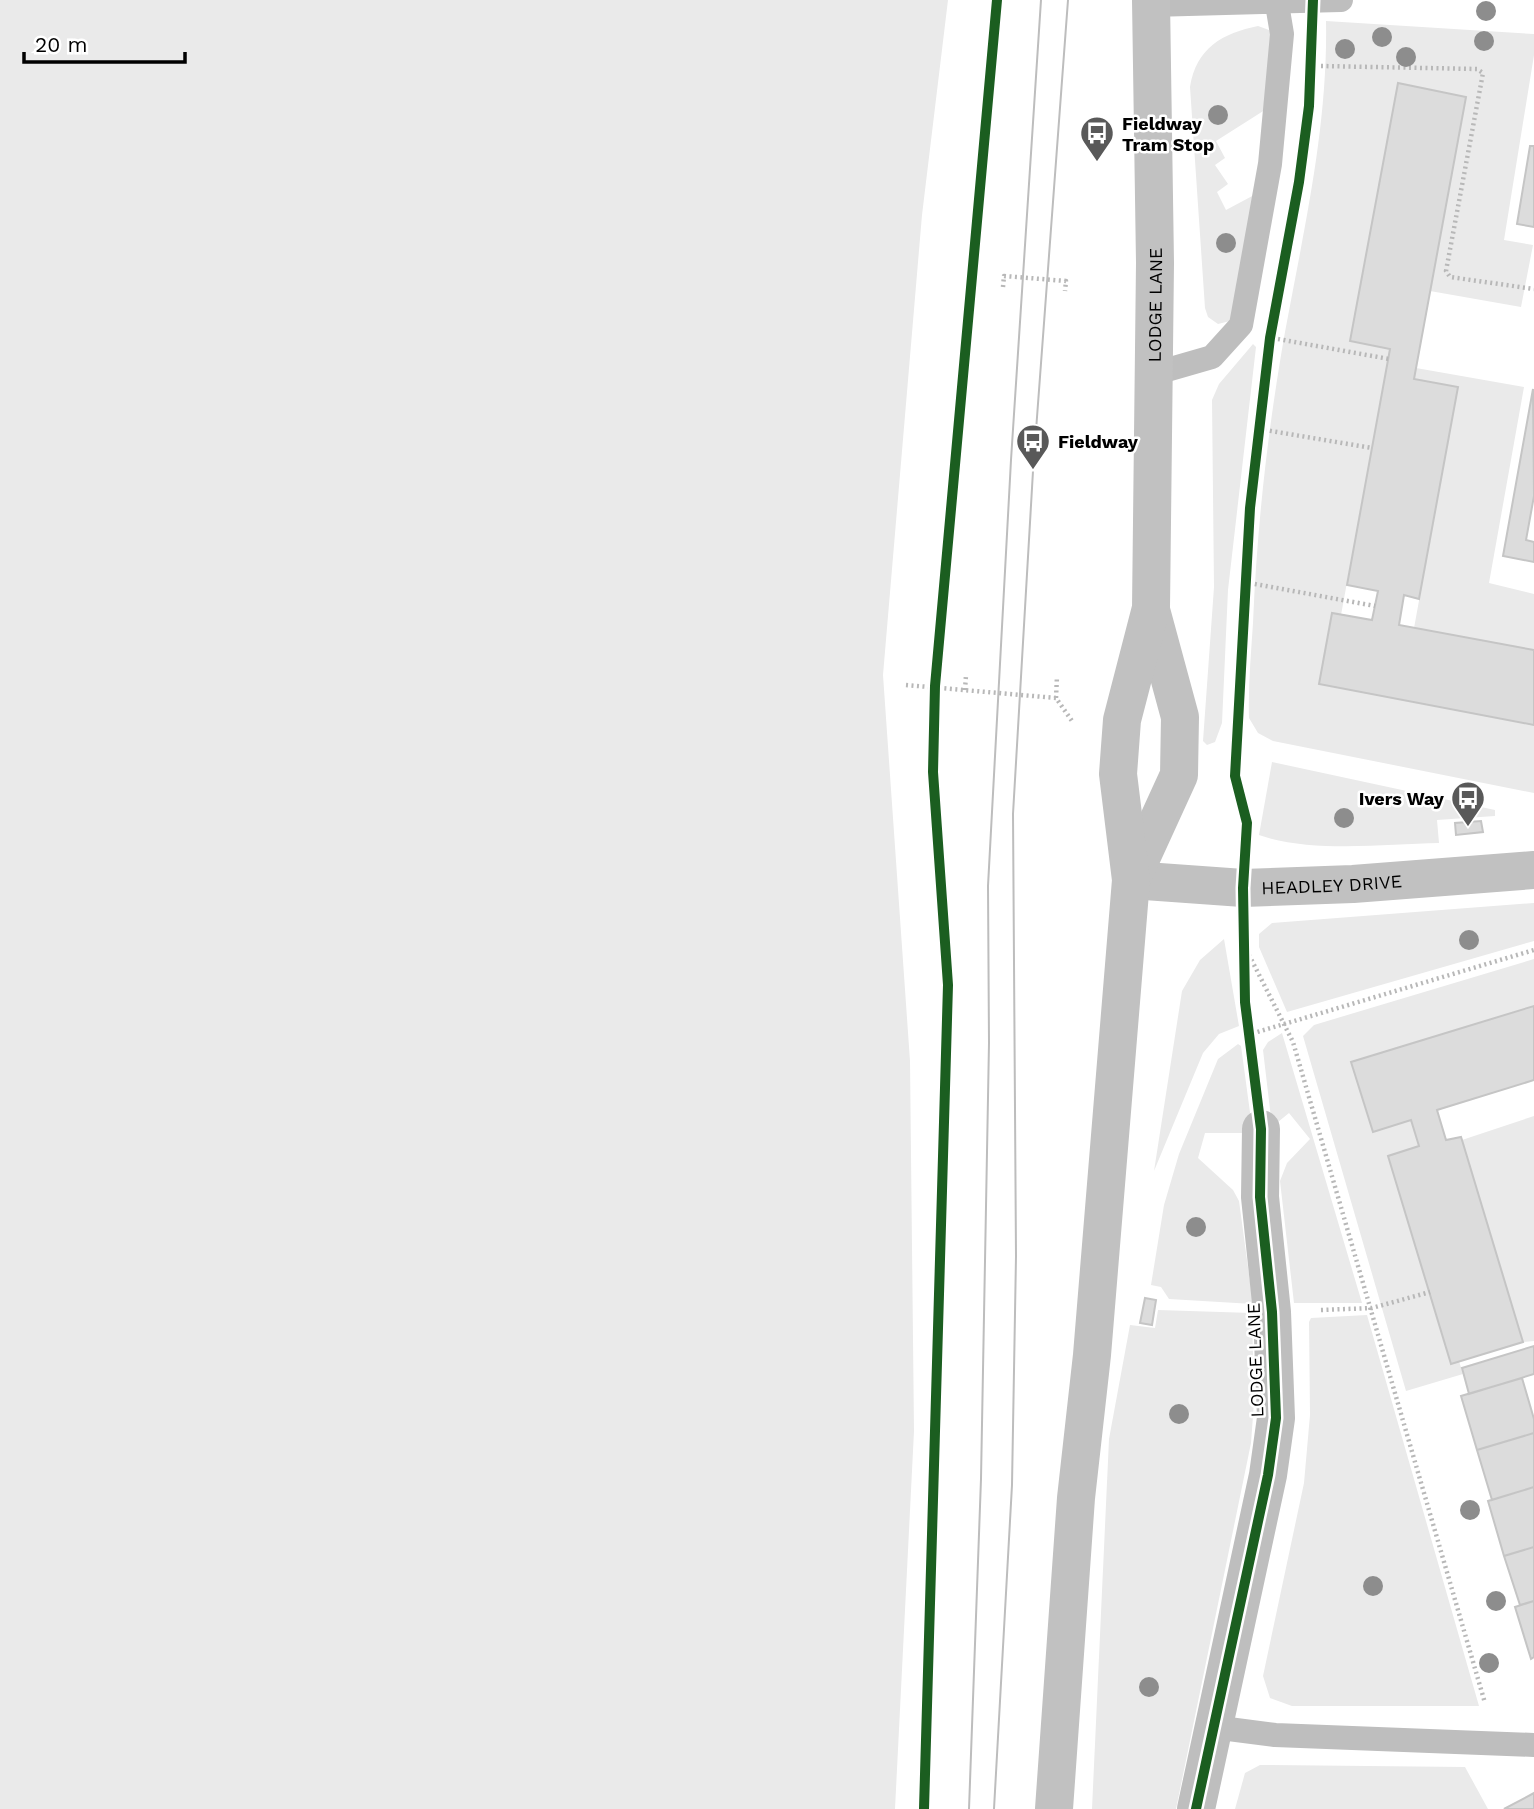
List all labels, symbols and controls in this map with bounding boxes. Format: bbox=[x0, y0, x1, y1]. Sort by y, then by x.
scale bar bbox=[24, 21, 186, 65]
text: 20 m bbox=[35, 32, 87, 57]
place label: Fieldway Tram Stop bbox=[1122, 113, 1214, 155]
bus stop icon: Fieldway Tram Stop bbox=[1078, 114, 1116, 163]
street label: LODGE LANE bbox=[1143, 247, 1166, 362]
bus stop icon: Fieldway bbox=[1014, 422, 1052, 471]
place label: Fieldway bbox=[1058, 431, 1139, 452]
bus stop icon: Ivers Way bbox=[1449, 779, 1487, 828]
place label: Ivers Way bbox=[1359, 788, 1445, 809]
street label: HEADLEY DRIVE bbox=[1261, 870, 1403, 898]
street label: LODGE LANE bbox=[1243, 1302, 1267, 1418]

